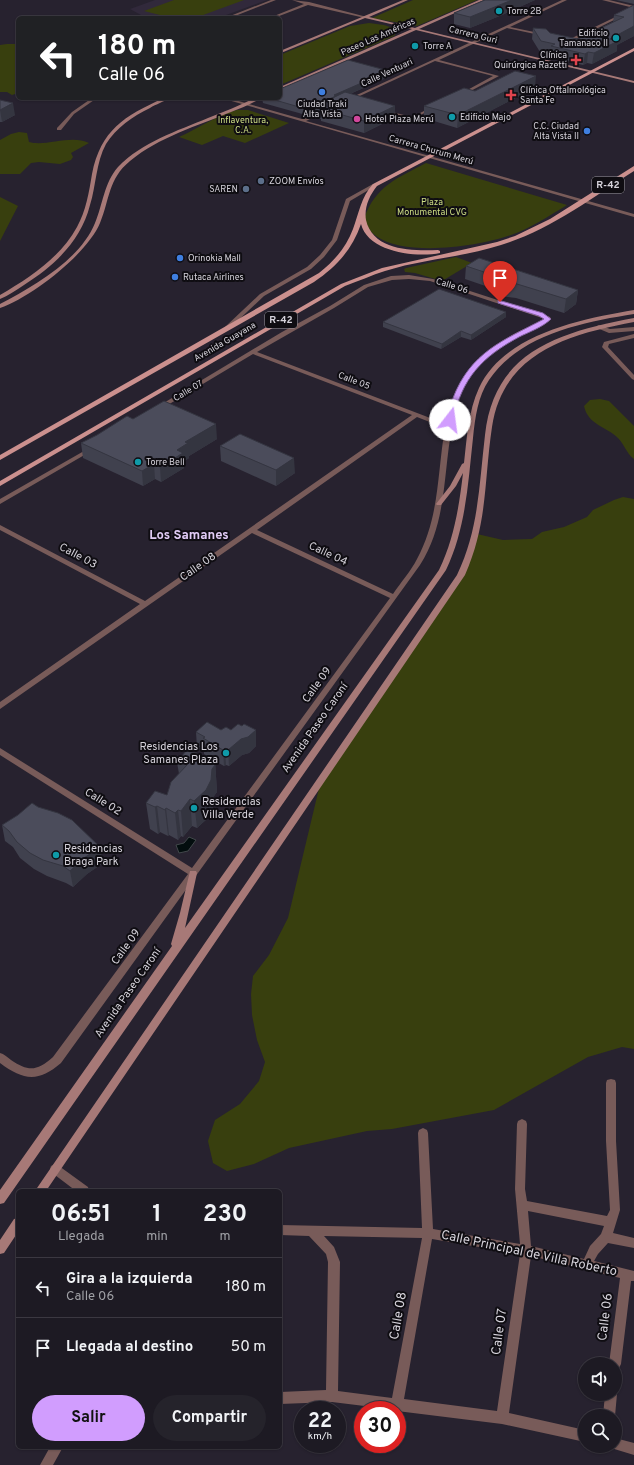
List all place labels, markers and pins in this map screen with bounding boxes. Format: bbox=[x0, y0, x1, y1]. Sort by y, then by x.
marker: Torre 2B bbox=[494, 6, 504, 16]
place label: Torre 2B bbox=[507, 6, 542, 17]
place label: Edificio Tamanaco II bbox=[559, 28, 608, 49]
marker: Edificio Tamanaco II bbox=[611, 33, 621, 43]
marker: Torre A bbox=[410, 41, 420, 51]
place label: Torre A bbox=[423, 41, 452, 52]
place label: Clínica Quirúrgica Razetti bbox=[494, 50, 567, 71]
marker: Clínica Quirúrgica Razetti bbox=[570, 54, 582, 66]
place label: Clínica Oftalmológica Santa Fe bbox=[520, 85, 606, 106]
marker: Ciudad Traki Alta Vista bbox=[317, 87, 327, 97]
marker: Clínica Oftalmológica Santa Fe bbox=[505, 89, 517, 101]
place label: Ciudad Traki Alta Vista bbox=[297, 99, 347, 120]
marker: Edificio Majo bbox=[447, 112, 457, 122]
place label: Edificio Majo bbox=[460, 112, 511, 123]
marker: Hotel Plaza Merú bbox=[352, 114, 362, 124]
place label: Hotel Plaza Merú bbox=[365, 114, 434, 125]
place label: C.C. Ciudad Alta Vista II bbox=[533, 121, 579, 142]
marker: C.C. Ciudad Alta Vista II bbox=[582, 126, 592, 136]
marker: ZOOM Envíos bbox=[256, 176, 266, 186]
place label: ZOOM Envíos bbox=[269, 176, 324, 187]
place label: SAREN bbox=[209, 184, 238, 195]
marker: SAREN bbox=[241, 184, 251, 194]
marker: Orinokia Mall bbox=[175, 253, 185, 263]
place label: Orinokia Mall bbox=[188, 253, 241, 264]
pin bbox=[483, 261, 517, 302]
marker: Rutaca Airlines bbox=[170, 272, 180, 282]
place label: Rutaca Airlines bbox=[183, 272, 244, 283]
marker: Torre Bell bbox=[133, 457, 143, 467]
place label: Torre Bell bbox=[146, 457, 185, 468]
place label: Residencias Los Samanes Plaza bbox=[139, 740, 218, 767]
marker: Residencias Los Samanes Plaza bbox=[221, 748, 231, 758]
place label: Residencias Villa Verde bbox=[202, 795, 261, 822]
marker: Residencias Villa Verde bbox=[189, 803, 199, 813]
place label: Residencias Braga Park bbox=[64, 842, 123, 869]
marker: Residencias Braga Park bbox=[51, 850, 61, 860]

